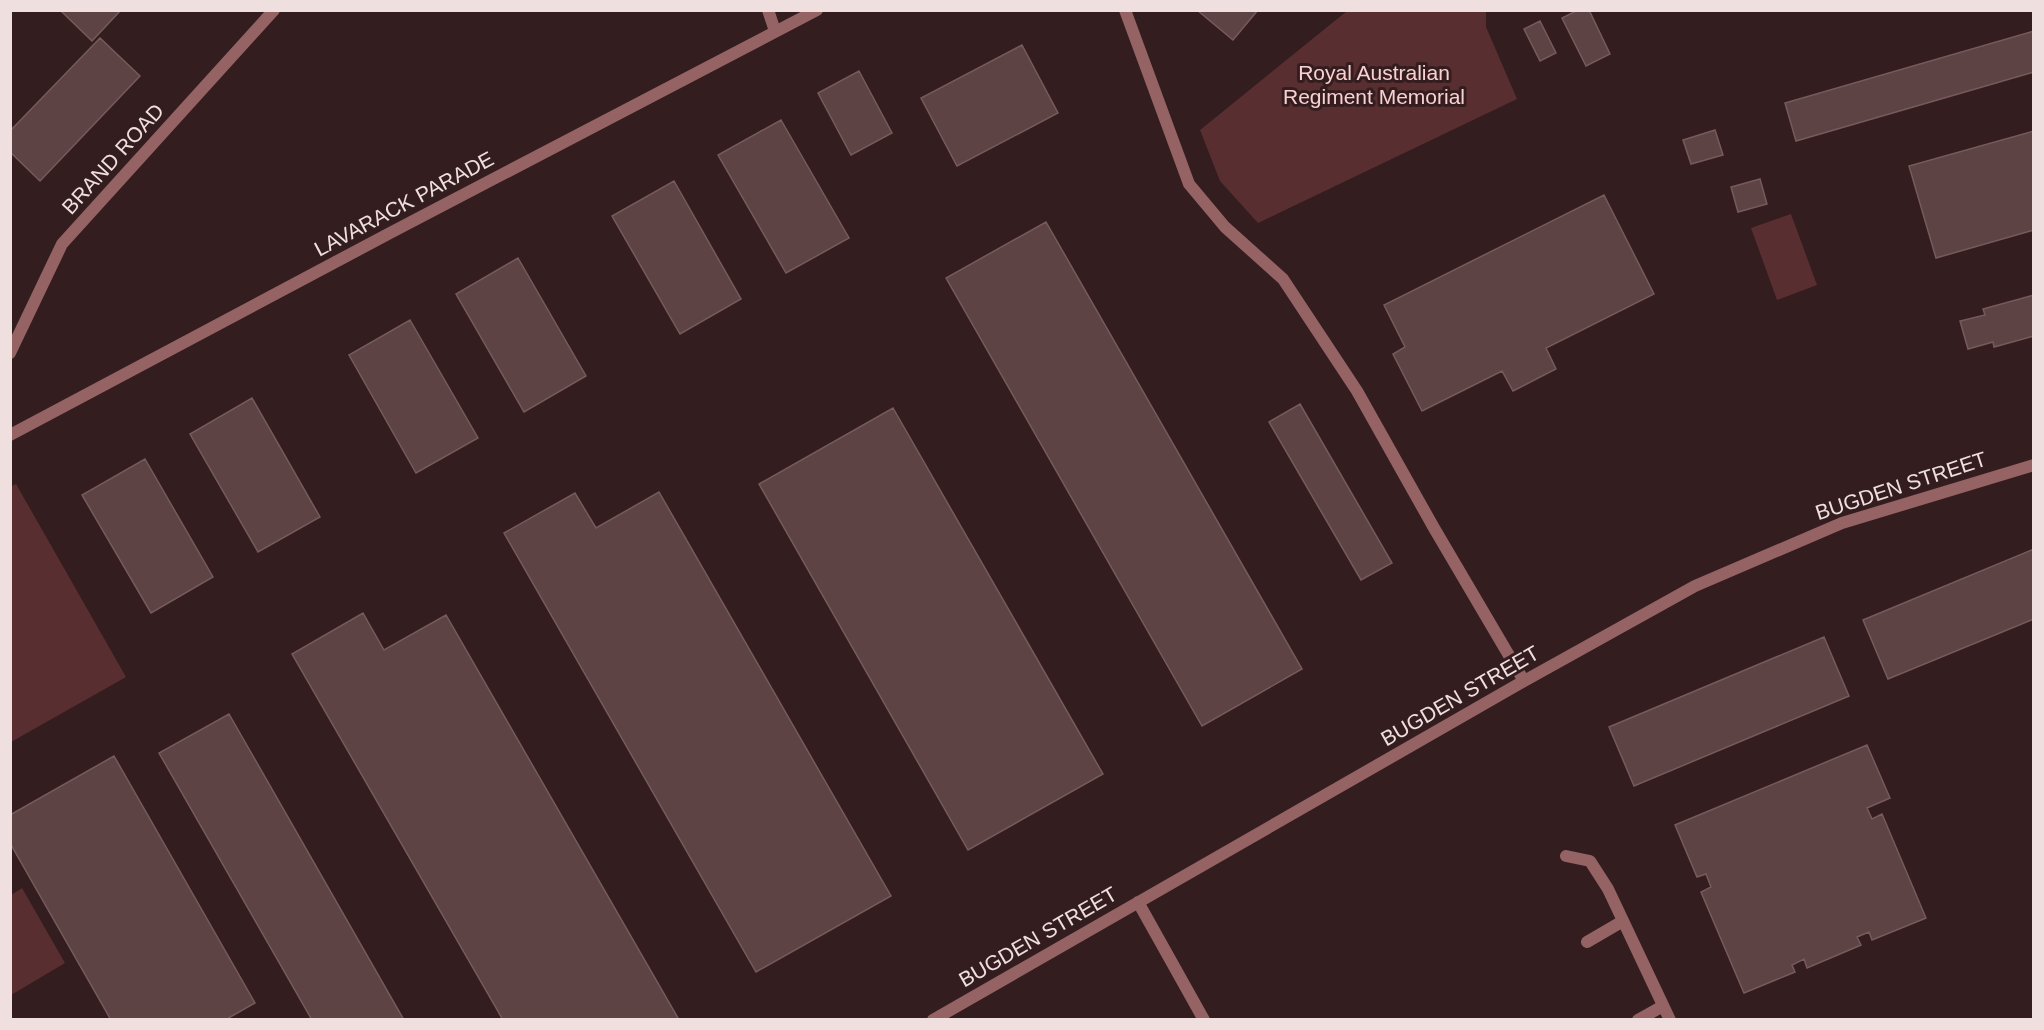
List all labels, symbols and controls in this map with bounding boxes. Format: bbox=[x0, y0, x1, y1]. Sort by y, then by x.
park label: Royal Australian Regiment Memorial bbox=[1283, 61, 1465, 108]
street label: BRAND ROAD bbox=[57, 99, 168, 218]
street label: LAVARACK PARADE bbox=[310, 147, 497, 261]
street label: BUGDEN STREET bbox=[1812, 447, 1989, 524]
street label: BUGDEN STREET bbox=[1377, 641, 1543, 750]
street label: BUGDEN STREET bbox=[955, 882, 1121, 991]

